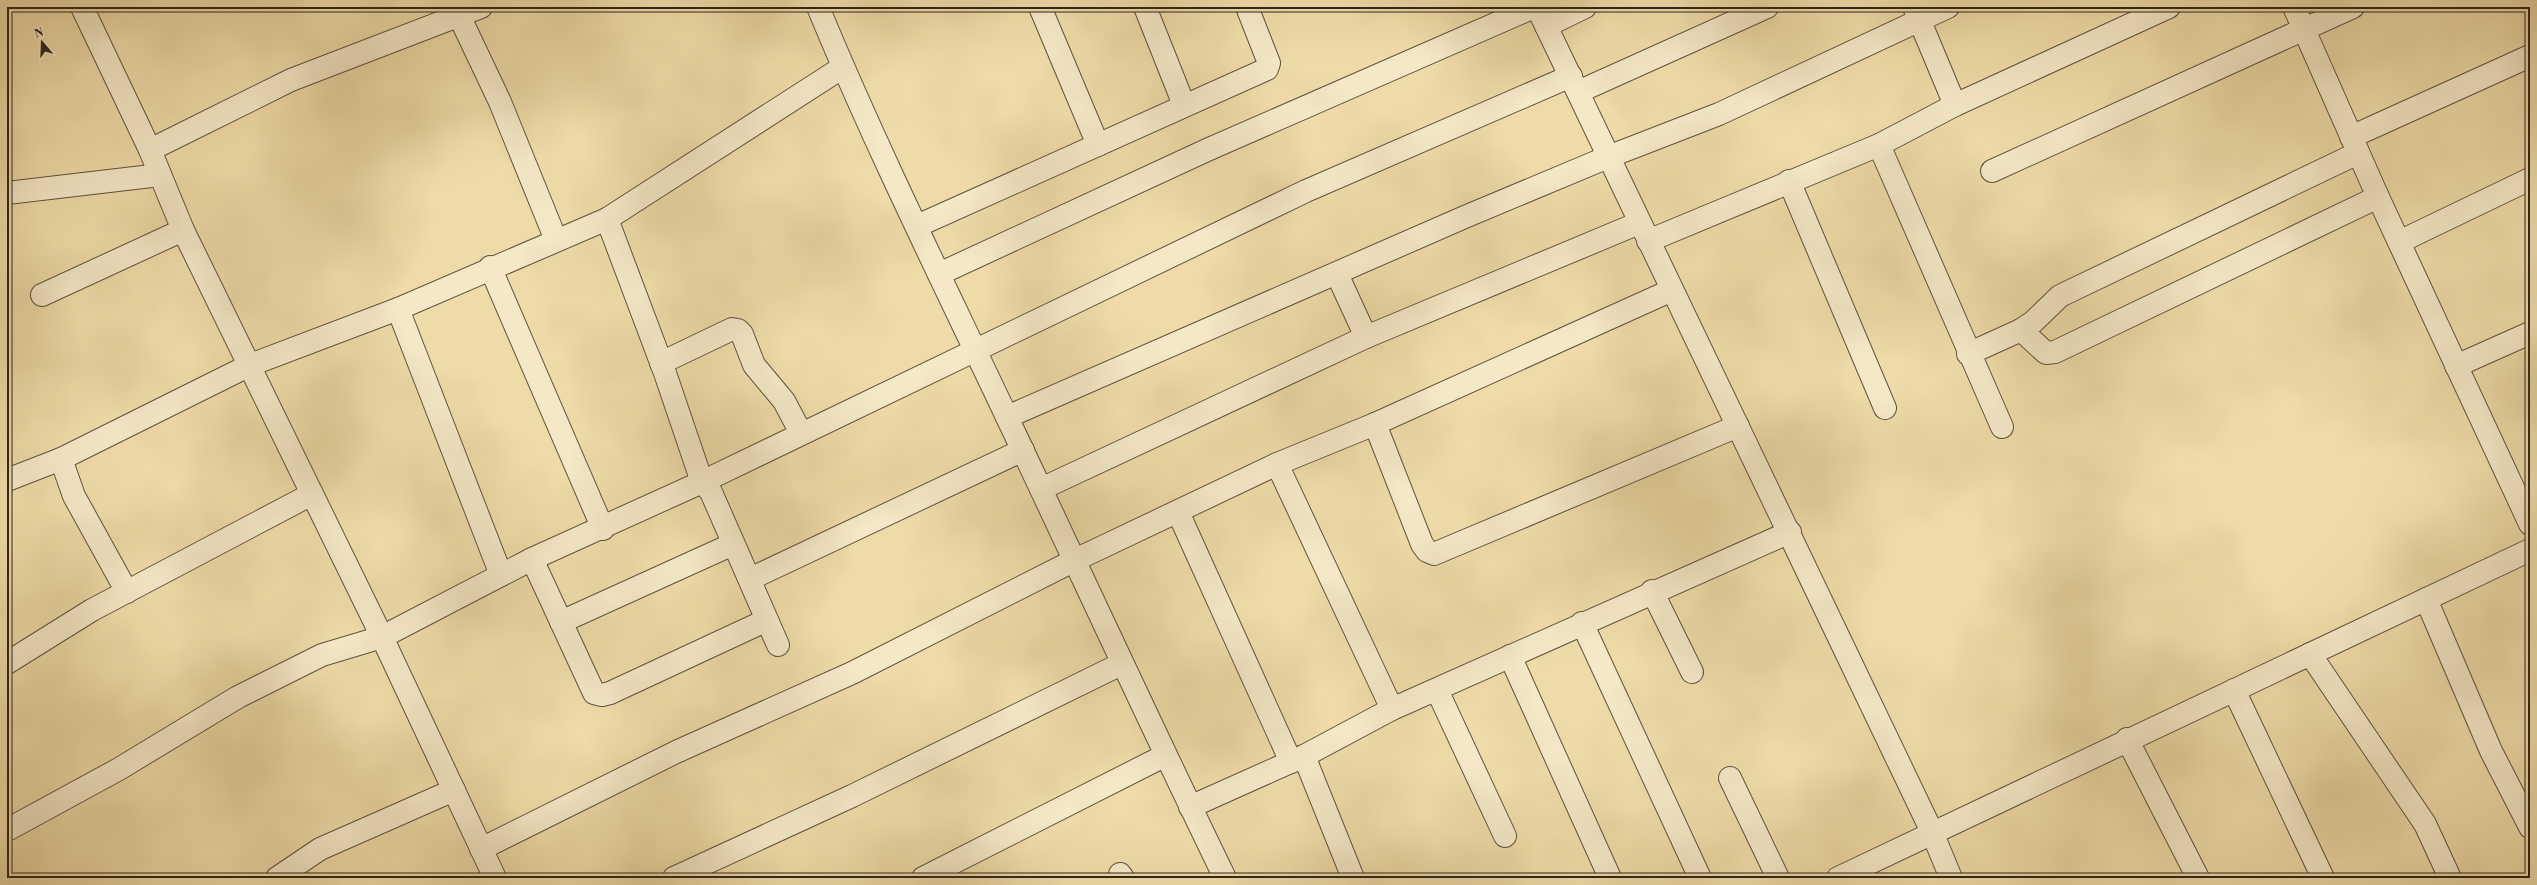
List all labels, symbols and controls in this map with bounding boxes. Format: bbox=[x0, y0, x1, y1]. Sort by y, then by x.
north arrow bbox=[22, 22, 62, 62]
text: N bbox=[33, 25, 46, 42]

